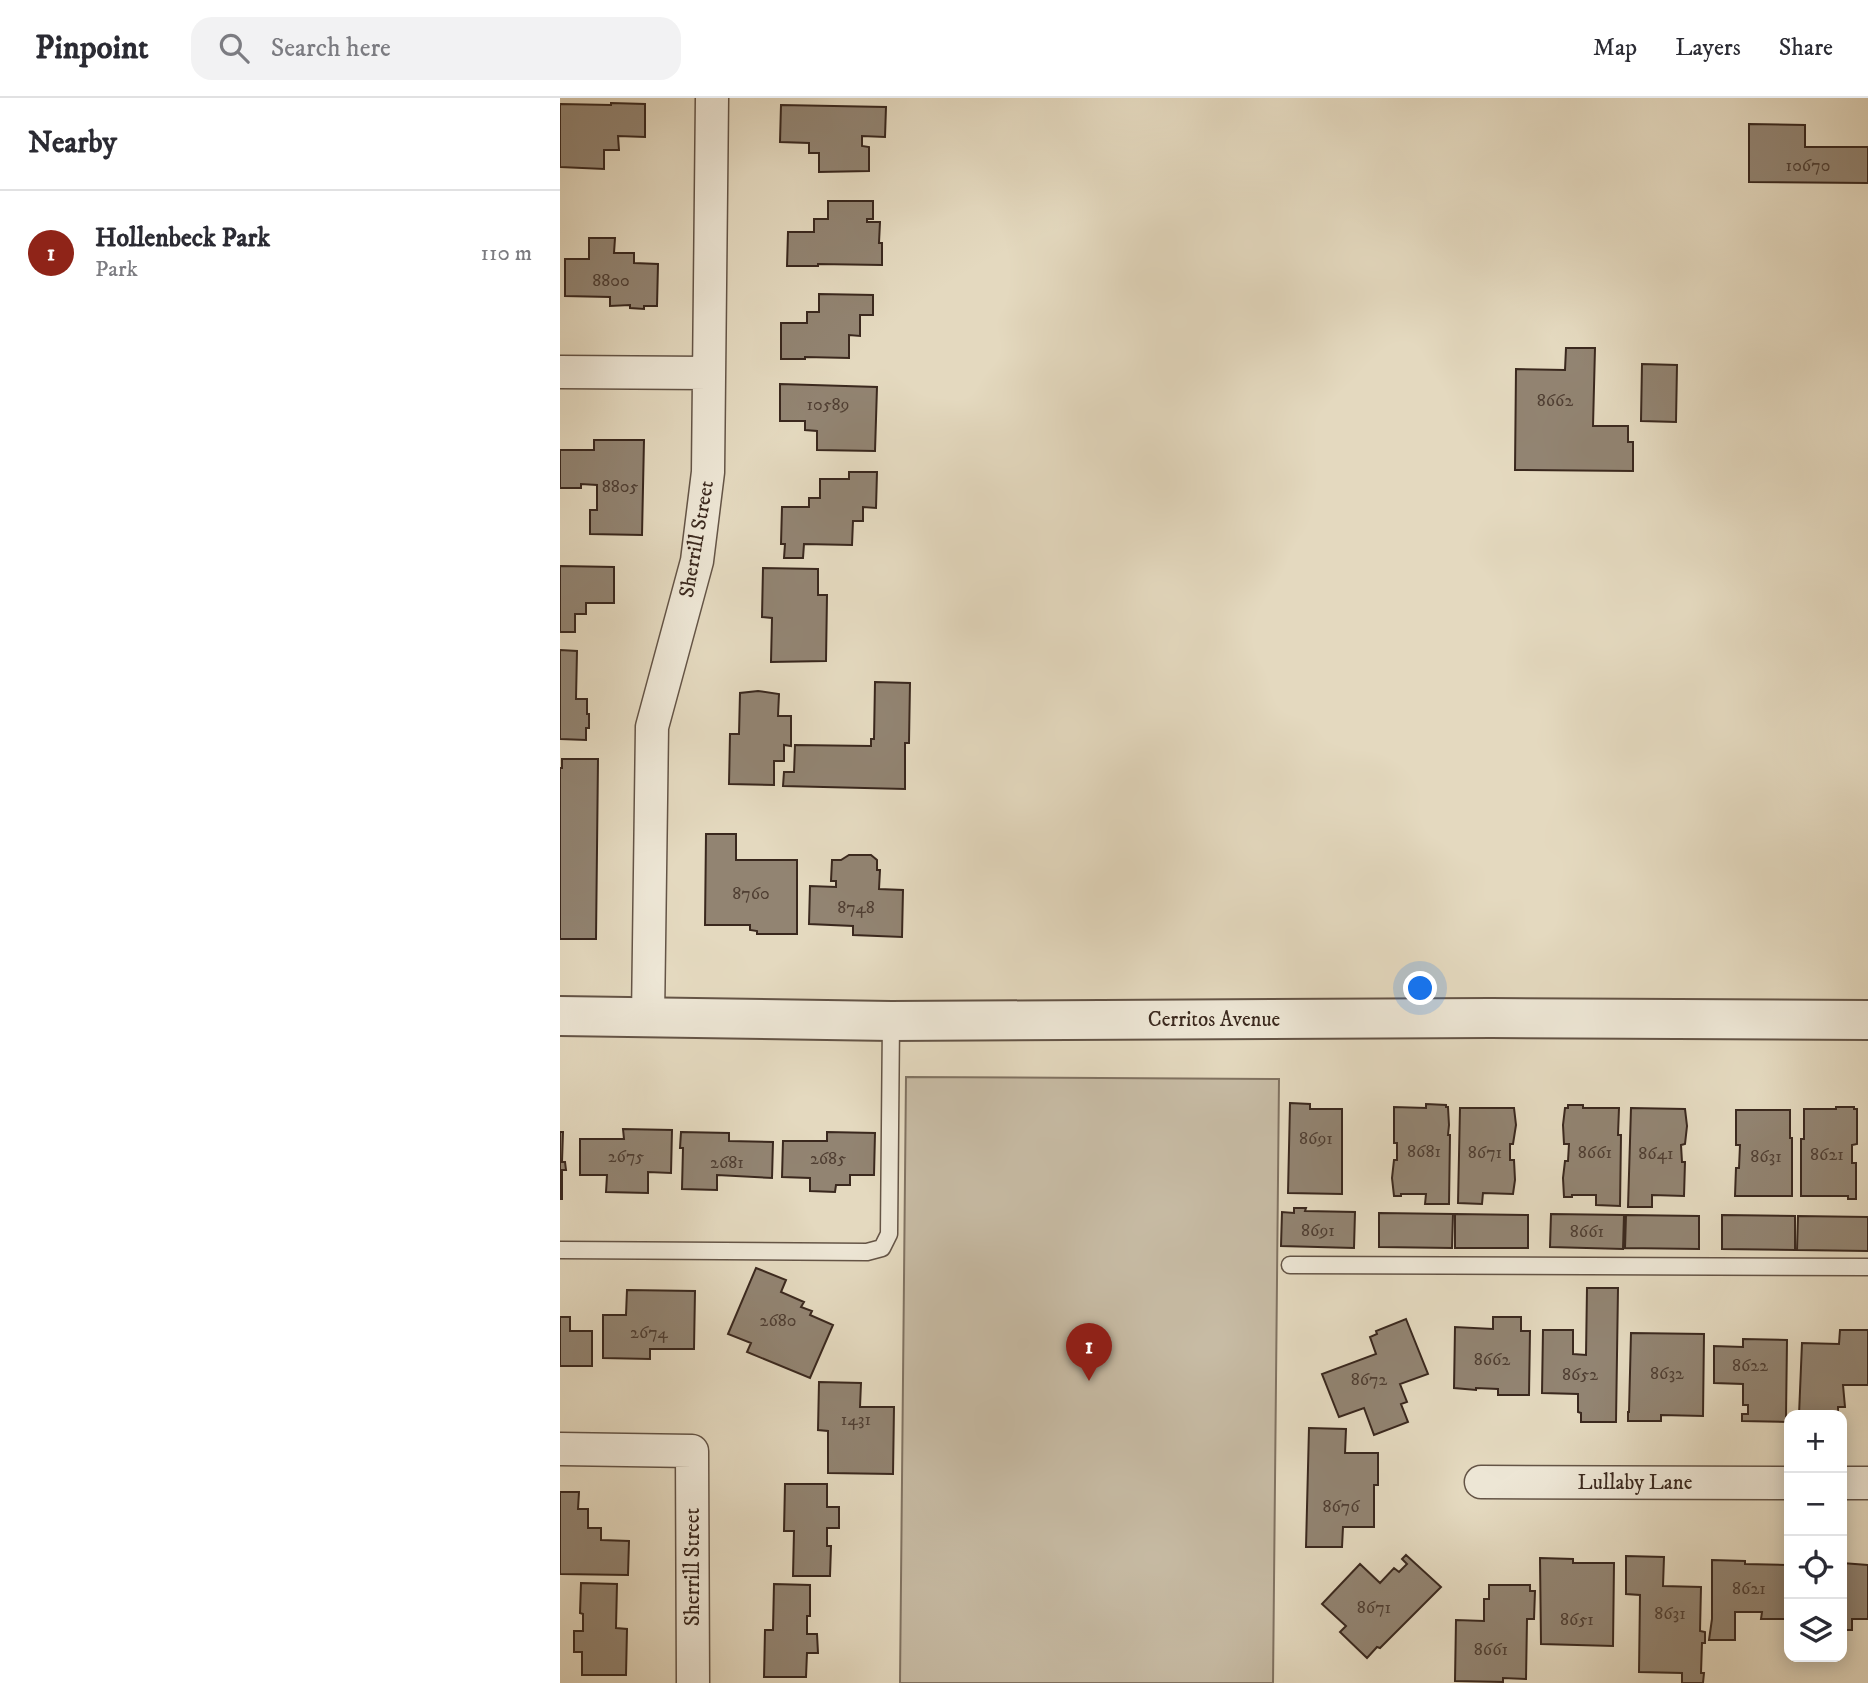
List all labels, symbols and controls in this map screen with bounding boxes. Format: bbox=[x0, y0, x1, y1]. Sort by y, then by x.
search box bbox=[191, 17, 681, 80]
text: Pinpoint bbox=[35, 28, 149, 69]
icon: search bbox=[215, 29, 253, 67]
text: Search here bbox=[271, 32, 391, 65]
text: Map bbox=[1593, 33, 1637, 63]
text: Layers bbox=[1675, 33, 1741, 63]
text: Share bbox=[1779, 33, 1833, 63]
text: Nearby bbox=[28, 125, 117, 162]
house number: 10670 bbox=[1786, 155, 1830, 177]
text: Hollenbeck Park bbox=[95, 222, 270, 255]
text: 1 bbox=[47, 239, 55, 268]
text: 110 m bbox=[481, 239, 532, 268]
text: Park bbox=[95, 255, 138, 284]
house number: 8800 bbox=[592, 270, 630, 292]
house number: 8662 bbox=[1537, 390, 1573, 412]
house number: 10589 bbox=[806, 394, 850, 416]
house number: 8805 bbox=[602, 476, 638, 498]
street label: Sherrill Street bbox=[674, 478, 720, 600]
house number: 8760 bbox=[732, 883, 770, 905]
house number: 8748 bbox=[837, 897, 875, 919]
your location bbox=[1403, 971, 1437, 1005]
street label: Cerritos Avenue bbox=[1148, 1007, 1281, 1033]
house number: 8691 bbox=[1299, 1128, 1333, 1150]
house number: 8681 bbox=[1407, 1141, 1441, 1163]
house number: 8671 bbox=[1468, 1142, 1502, 1164]
house number: 8661 bbox=[1578, 1142, 1612, 1164]
house number: 8641 bbox=[1638, 1143, 1674, 1165]
house number: 8621 bbox=[1810, 1144, 1844, 1166]
house number: 2675 bbox=[608, 1146, 644, 1168]
house number: 8631 bbox=[1750, 1146, 1782, 1168]
house number: 2685 bbox=[810, 1148, 846, 1170]
house number: 2681 bbox=[710, 1152, 744, 1174]
house number: 8691 bbox=[1301, 1220, 1335, 1242]
house number: 8661 bbox=[1570, 1221, 1604, 1243]
house number: 2680 bbox=[760, 1310, 796, 1332]
house number: 2674 bbox=[630, 1322, 669, 1344]
pin: 1 bbox=[1066, 1323, 1112, 1381]
house number: 8662 bbox=[1474, 1349, 1510, 1371]
house number: 8622 bbox=[1732, 1355, 1768, 1377]
house number: 8632 bbox=[1650, 1363, 1684, 1385]
house number: 8652 bbox=[1562, 1364, 1598, 1386]
house number: 8672 bbox=[1351, 1369, 1388, 1391]
house number: 1431 bbox=[841, 1409, 871, 1431]
map controls bbox=[1784, 1410, 1847, 1662]
button: + bbox=[1784, 1410, 1847, 1473]
street label: Lullaby Lane bbox=[1578, 1470, 1693, 1496]
button: − bbox=[1784, 1473, 1847, 1536]
house number: 8676 bbox=[1322, 1496, 1360, 1518]
street label: Sherrill Street bbox=[680, 1507, 706, 1626]
button: locate bbox=[1784, 1536, 1847, 1599]
house number: 8621 bbox=[1732, 1578, 1766, 1600]
house number: 8671 bbox=[1357, 1597, 1391, 1619]
button: layers bbox=[1784, 1599, 1847, 1662]
house number: 8631 bbox=[1654, 1603, 1686, 1625]
house number: 8651 bbox=[1560, 1609, 1594, 1631]
house number: 8661 bbox=[1474, 1639, 1508, 1661]

